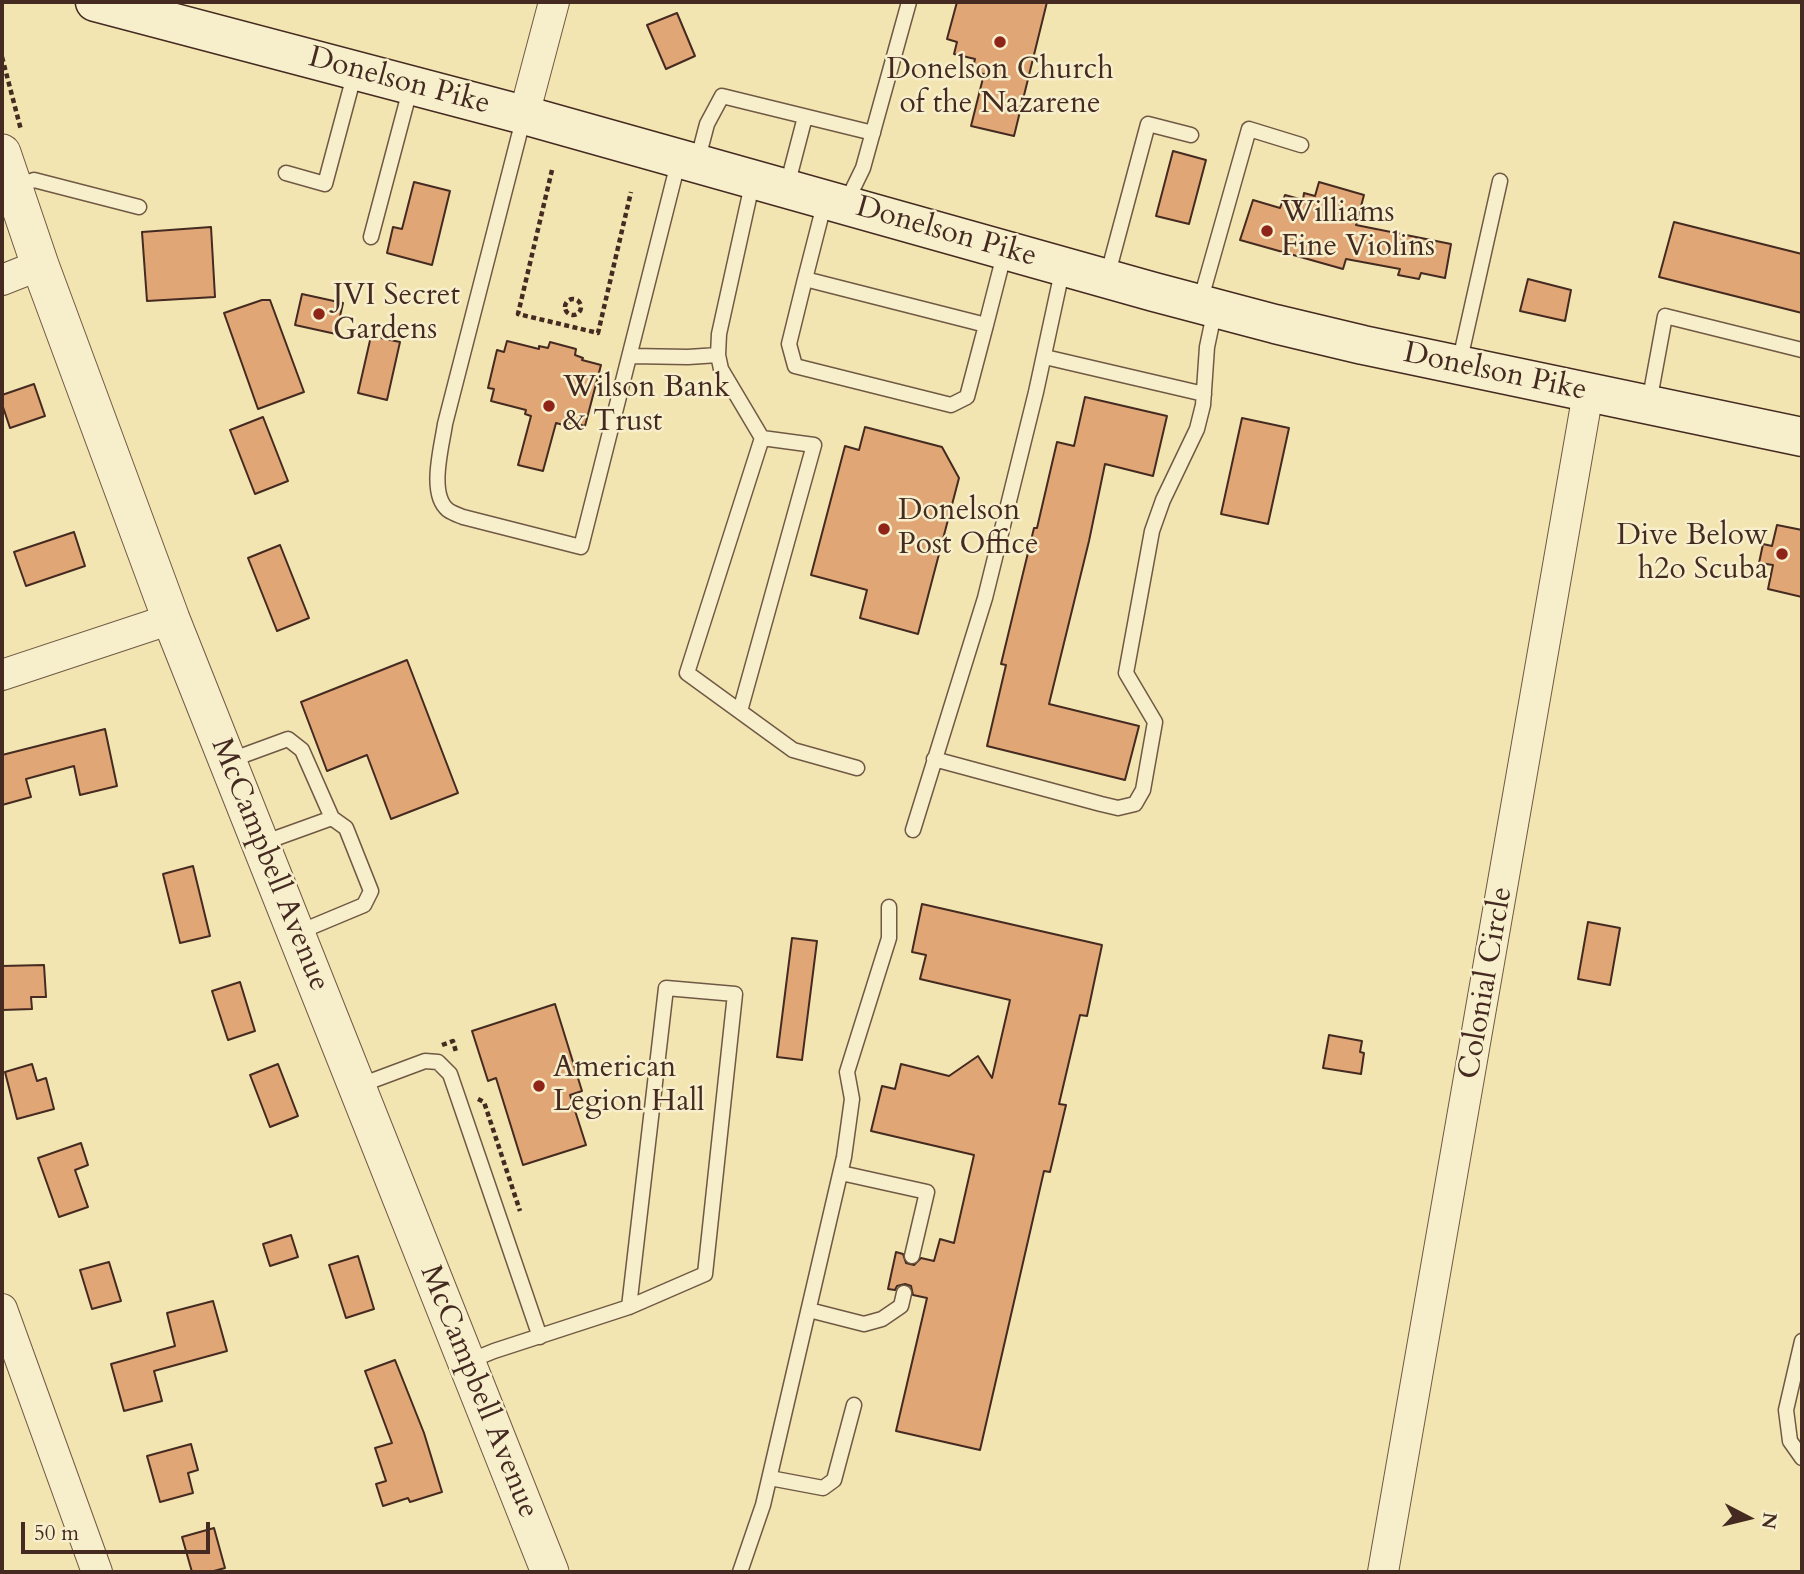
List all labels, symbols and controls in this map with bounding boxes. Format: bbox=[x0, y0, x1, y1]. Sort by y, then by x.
marker: Donelson Church of the Nazarene bbox=[992, 34, 1008, 50]
street label: Donelson Pike bbox=[304, 41, 494, 123]
place label: Donelson Church of the Nazarene bbox=[886, 53, 1114, 124]
street label: Donelson Pike bbox=[852, 190, 1040, 276]
place label: Williams Fine Violins bbox=[1281, 196, 1435, 266]
marker: Williams Fine Violins bbox=[1259, 223, 1275, 239]
place label: JVI Secret Gardens bbox=[333, 279, 460, 350]
marker: JVI Secret Gardens bbox=[311, 306, 327, 322]
street label: Donelson Pike bbox=[1400, 336, 1590, 410]
place label: Wilson Bank & Trust bbox=[563, 371, 730, 442]
marker: Wilson Bank & Trust bbox=[541, 398, 557, 414]
place label: Donelson Post Office bbox=[898, 494, 1039, 564]
place label: Dive Below h2o Scuba bbox=[1616, 519, 1768, 590]
marker: Donelson Post Office bbox=[876, 521, 892, 537]
marker: Dive Below h2o Scuba bbox=[1774, 546, 1790, 562]
street label: McCampbell Avenue bbox=[202, 733, 336, 997]
street label: Colonial Circle bbox=[1452, 884, 1522, 1082]
place label: American Legion Hall bbox=[553, 1051, 705, 1122]
marker: American Legion Hall bbox=[531, 1078, 547, 1094]
street label: McCampbell Avenue bbox=[411, 1260, 545, 1524]
north arrow bbox=[1713, 1483, 1783, 1553]
scale bar bbox=[24, 1508, 214, 1552]
text: N bbox=[1755, 1511, 1783, 1530]
text: 50 m bbox=[34, 1519, 79, 1548]

